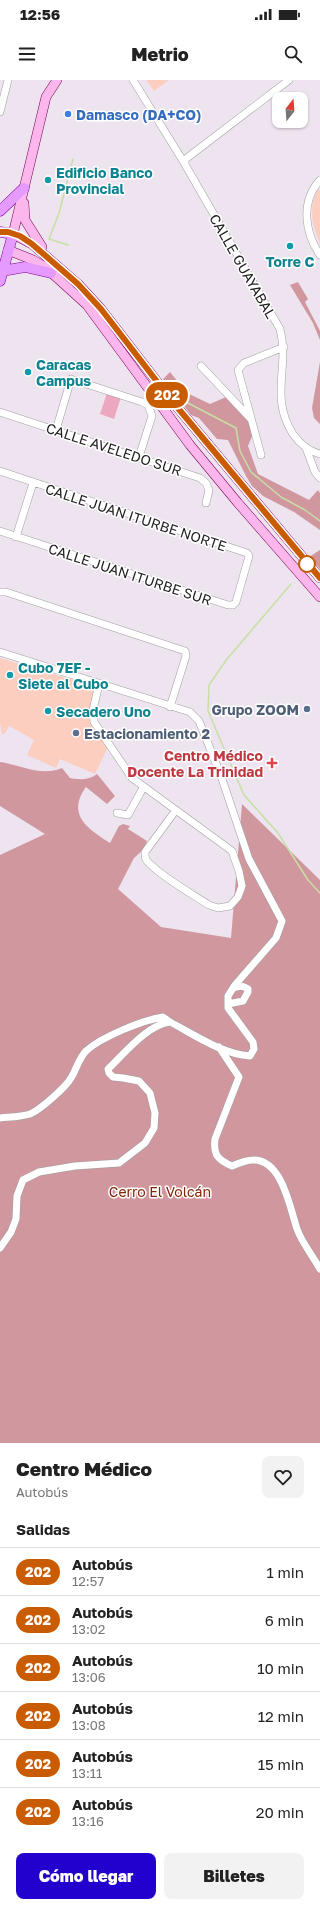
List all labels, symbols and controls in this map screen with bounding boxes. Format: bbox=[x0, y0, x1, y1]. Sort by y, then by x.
text: 12:56 bbox=[20, 5, 60, 23]
icon: menu bbox=[16, 43, 38, 65]
text: Metrio bbox=[131, 43, 189, 65]
icon: search bbox=[282, 43, 304, 65]
north arrow bbox=[272, 92, 308, 128]
map controls bbox=[272, 92, 308, 128]
place label: Damasco (DA+CO) bbox=[76, 106, 201, 123]
marker: Damasco (DA+CO) bbox=[63, 109, 73, 119]
place label: Edificio Banco Provincial bbox=[56, 164, 153, 197]
marker: Edificio Banco Provincial bbox=[43, 175, 53, 185]
street label: CALLE GUAYABAL bbox=[206, 211, 280, 321]
marker: Torre C bbox=[285, 241, 295, 251]
place label: Torre C bbox=[266, 253, 314, 270]
place label: Caracas Campus bbox=[36, 356, 92, 389]
marker: Caracas Campus bbox=[23, 367, 33, 377]
line badge: 202 bbox=[144, 382, 190, 408]
text: 202 bbox=[154, 386, 180, 403]
street label: CALLE AVELEDO SUR bbox=[44, 419, 184, 479]
street label: CALLE JUAN ITURBE NORTE bbox=[43, 480, 229, 554]
street label: CALLE JUAN ITURBE SUR bbox=[46, 540, 214, 608]
unlabelled marker bbox=[298, 555, 316, 573]
place label: Cubo 7EF - Siete al Cubo bbox=[18, 659, 108, 692]
marker: Cubo 7EF - Siete al Cubo bbox=[5, 670, 15, 680]
place label: Grupo ZOOM bbox=[212, 701, 299, 718]
place label: Secadero Uno bbox=[56, 703, 151, 720]
marker: Grupo ZOOM bbox=[302, 704, 312, 714]
marker: Secadero Uno bbox=[43, 706, 53, 716]
place label: Estacionamiento 2 bbox=[84, 725, 210, 742]
marker: Estacionamiento 2 bbox=[71, 728, 81, 738]
place label: Centro Médico Docente La Trinidad bbox=[127, 747, 263, 780]
marker: Centro Médico Docente La Trinidad bbox=[266, 757, 278, 769]
park label: Cerro El Volcán bbox=[109, 1183, 211, 1200]
button: heart bbox=[262, 1456, 304, 1498]
text: Centro Médico bbox=[16, 1457, 152, 1480]
text: Autobús bbox=[16, 1484, 68, 1500]
text: Salidas bbox=[16, 1520, 70, 1538]
text: Autobús bbox=[72, 1555, 133, 1573]
text: 202 bbox=[25, 1563, 51, 1580]
text: 1 min bbox=[266, 1563, 304, 1581]
text: 12:57 bbox=[72, 1573, 104, 1589]
text: Autobús bbox=[72, 1603, 133, 1621]
text: 202 bbox=[25, 1611, 51, 1628]
text: 6 min bbox=[265, 1611, 304, 1629]
text: 13:02 bbox=[72, 1621, 105, 1637]
text: Autobús bbox=[72, 1651, 133, 1669]
text: 202 bbox=[25, 1659, 51, 1676]
text: 10 min bbox=[257, 1659, 304, 1677]
text: 13:06 bbox=[72, 1669, 106, 1685]
text: Autobús bbox=[72, 1699, 133, 1717]
text: 202 bbox=[25, 1707, 51, 1724]
text: 12 min bbox=[258, 1707, 304, 1725]
text: 13:08 bbox=[72, 1717, 106, 1733]
text: Autobús bbox=[72, 1747, 133, 1765]
text: 202 bbox=[25, 1755, 51, 1772]
text: 15 min bbox=[258, 1755, 304, 1773]
text: 13:11 bbox=[72, 1765, 102, 1781]
text: Autobús bbox=[72, 1795, 133, 1813]
text: 202 bbox=[25, 1803, 51, 1820]
text: 20 min bbox=[256, 1803, 304, 1821]
text: 13:16 bbox=[72, 1813, 104, 1829]
button: Cómo llegar bbox=[16, 1853, 156, 1899]
button: Billetes bbox=[164, 1853, 304, 1899]

